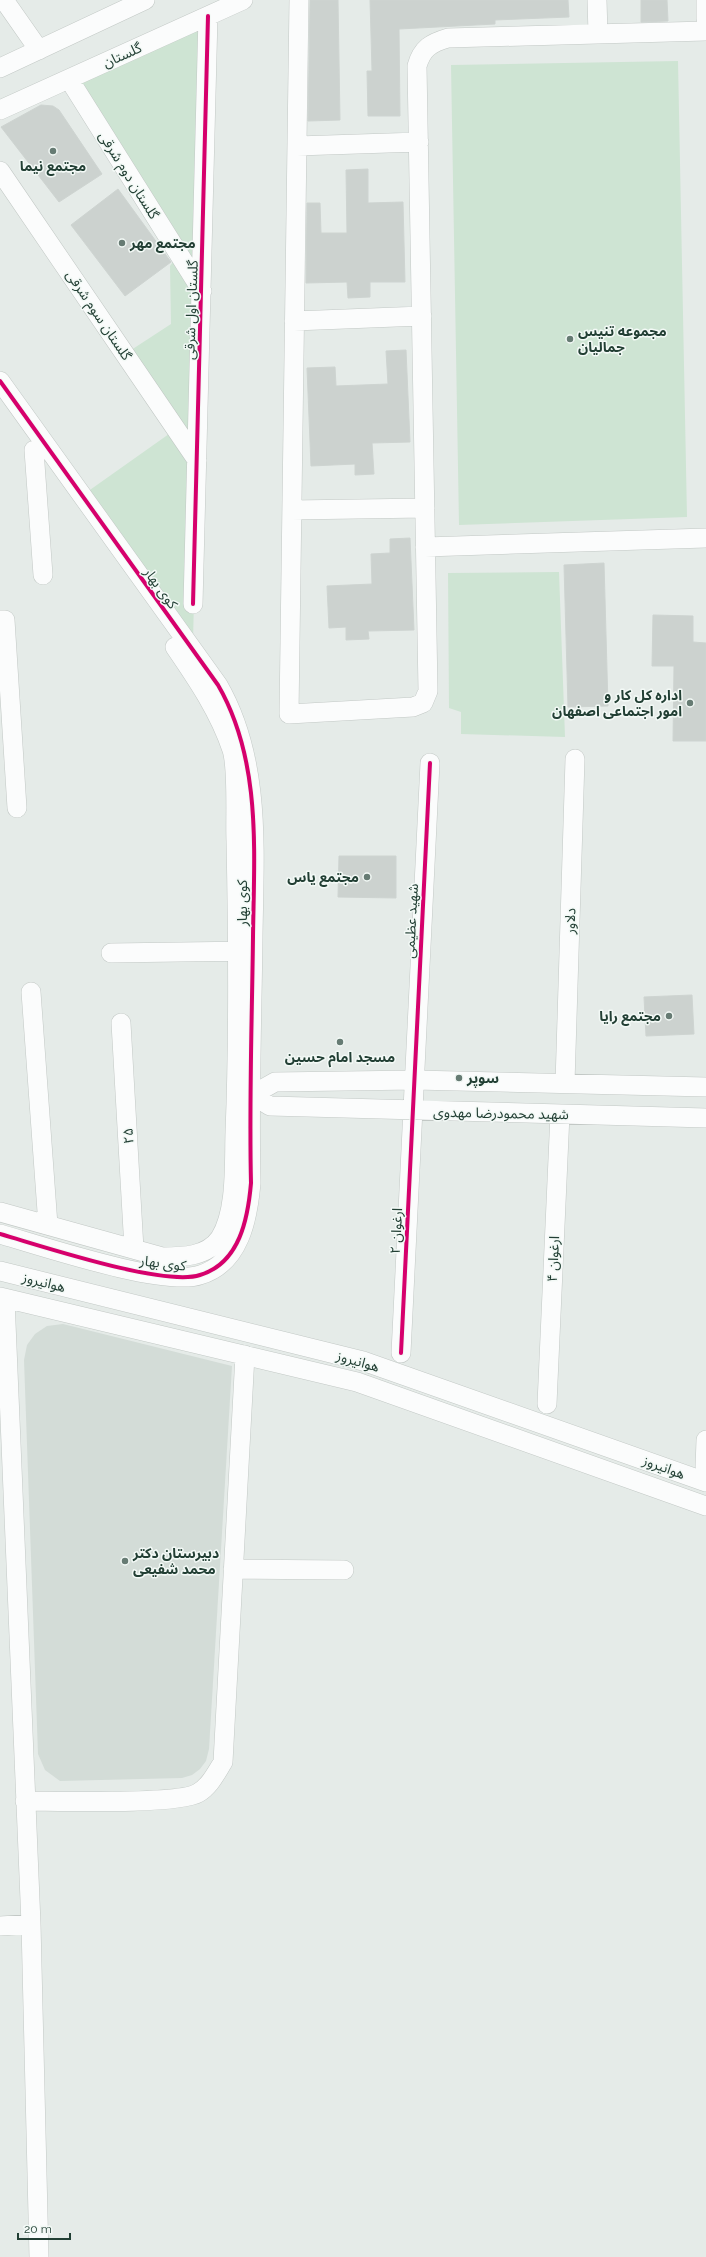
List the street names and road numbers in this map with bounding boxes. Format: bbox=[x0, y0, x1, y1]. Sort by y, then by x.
street label: گلستان bbox=[100, 39, 145, 72]
street label: گلستان دوم شرقی bbox=[93, 128, 162, 224]
street label: گلستان اول شرقی bbox=[181, 260, 202, 360]
street label: گلستان سوم شرقی bbox=[61, 267, 135, 365]
street label: کوی بهار bbox=[139, 564, 181, 612]
street label: کوی بهار bbox=[234, 879, 251, 927]
street label: شهید عظیمی bbox=[401, 883, 422, 959]
street label: دلاور bbox=[562, 907, 579, 935]
street label: شهید محمودرضا مهدوی bbox=[433, 1104, 569, 1123]
street label: ۲۵ bbox=[120, 1128, 136, 1144]
street label: ارغوان ۲ bbox=[387, 1207, 406, 1255]
street label: ارغوان ۴ bbox=[544, 1235, 563, 1283]
street label: کوی بهار bbox=[138, 1252, 187, 1275]
street label: هوانیروز bbox=[20, 1269, 67, 1296]
street label: هوانیروز bbox=[333, 1347, 381, 1376]
street label: هوانیروز bbox=[639, 1452, 687, 1483]

